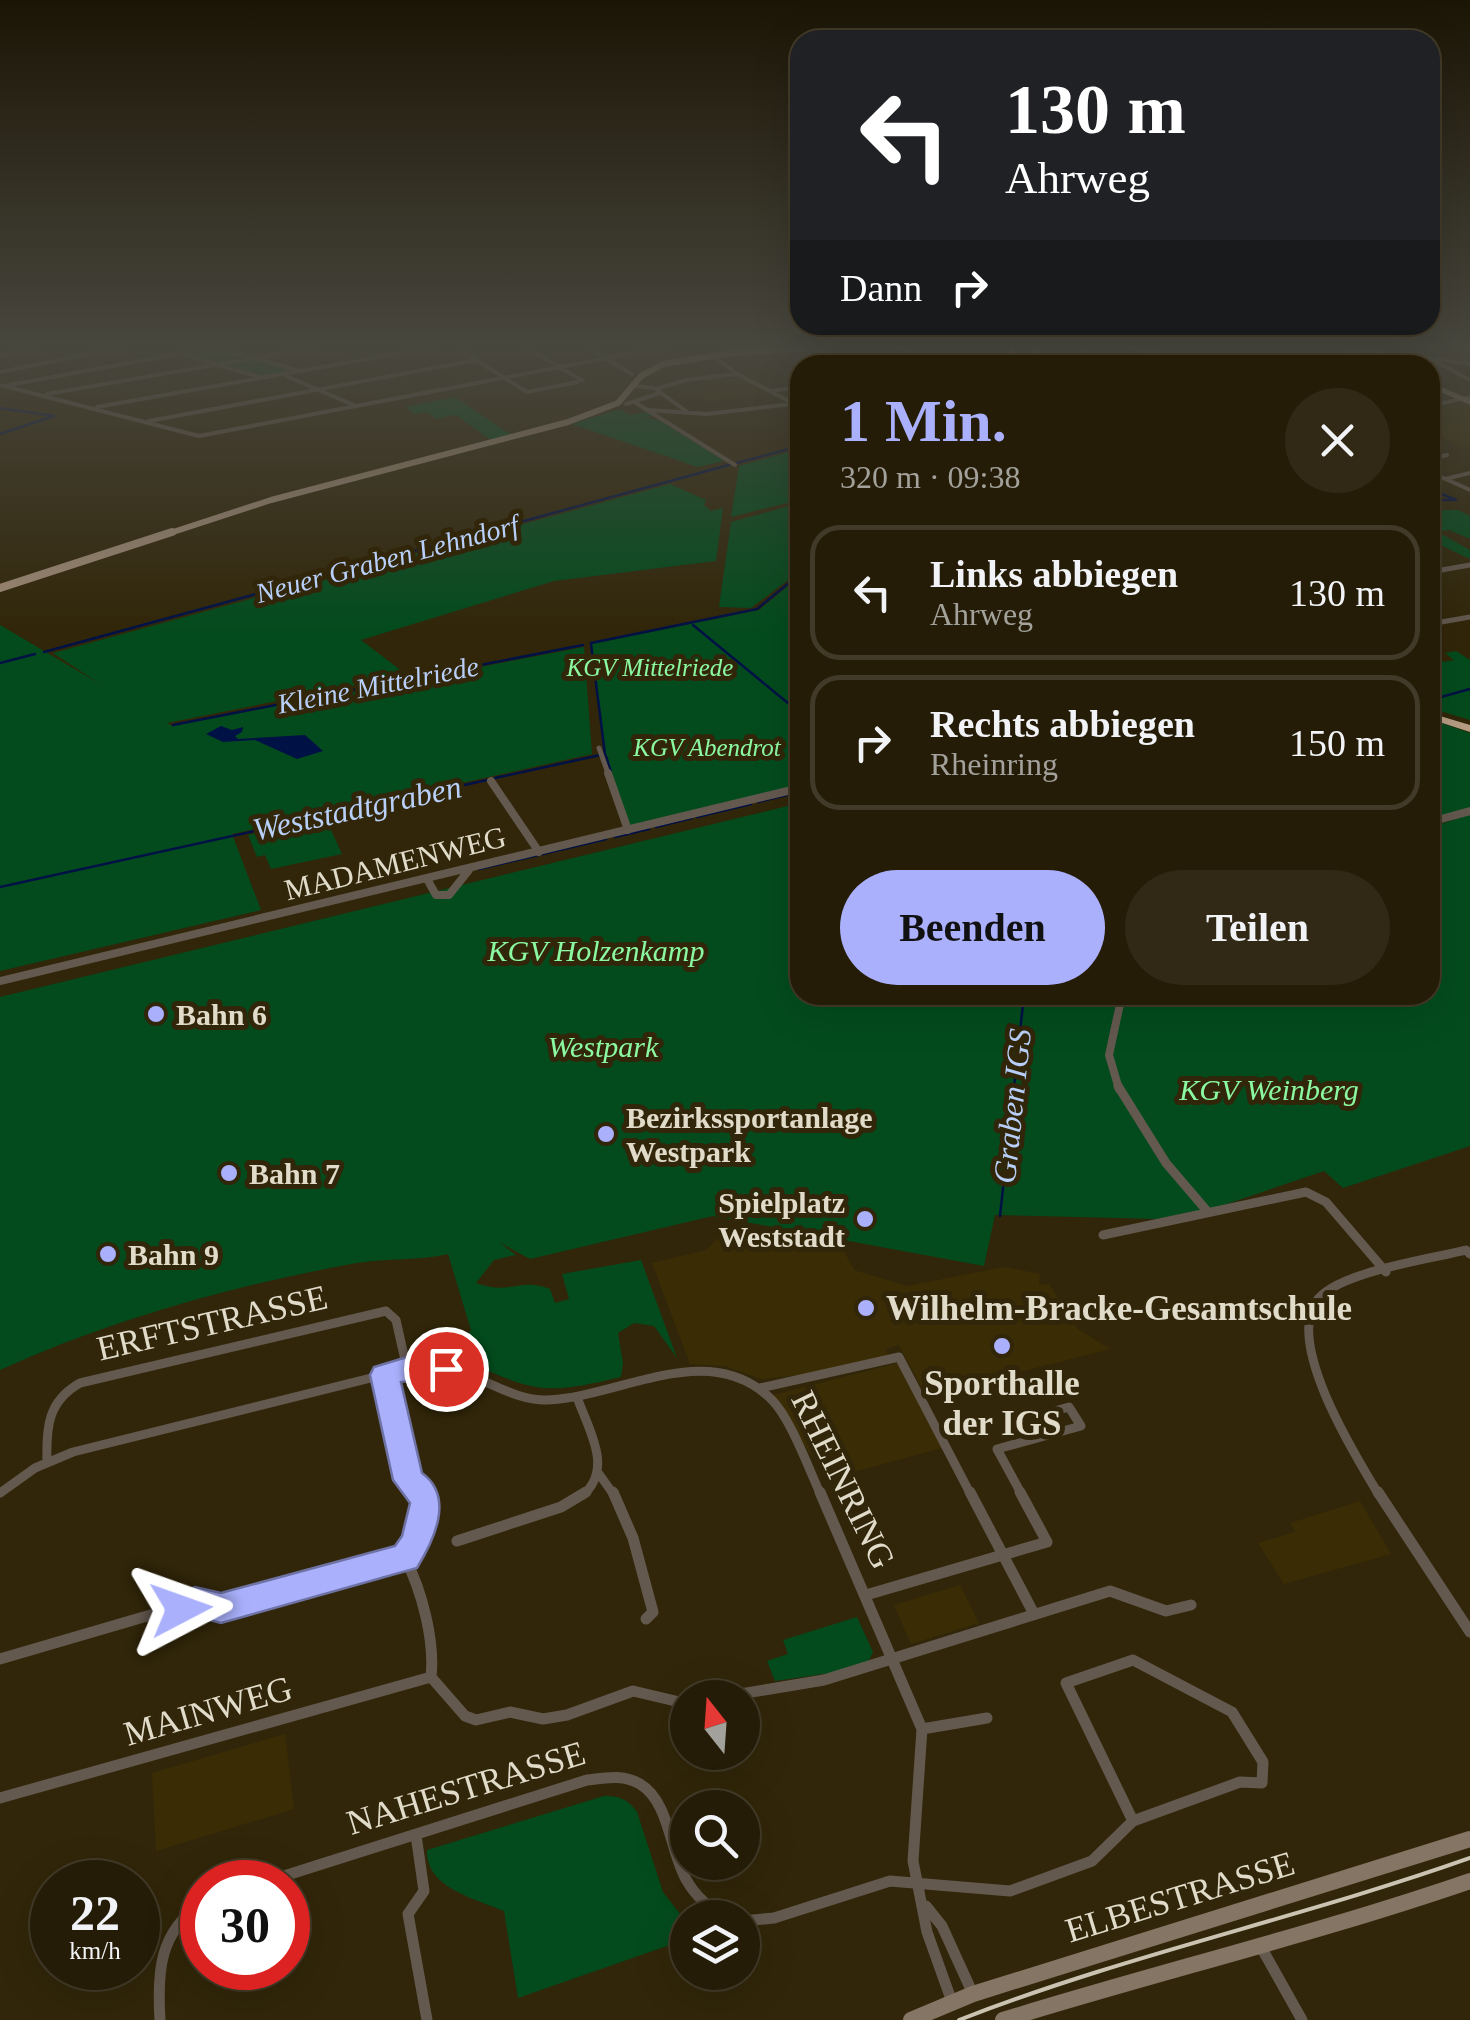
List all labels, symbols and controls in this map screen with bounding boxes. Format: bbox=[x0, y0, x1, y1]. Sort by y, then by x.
icon: left bbox=[840, 70, 970, 200]
text: 130 m bbox=[1005, 71, 1186, 148]
text: Ahrweg bbox=[1005, 153, 1150, 203]
icon: right bbox=[942, 260, 997, 315]
text: Dann bbox=[840, 267, 922, 309]
text: 1 Min. bbox=[840, 388, 1007, 454]
button: close bbox=[1285, 388, 1390, 493]
text: 320 m · 09:38 bbox=[840, 459, 1020, 495]
water label: Neuer Graben Lehndorf bbox=[251, 508, 525, 609]
text: Links abbiegen bbox=[930, 553, 1178, 595]
icon: left bbox=[845, 565, 900, 620]
text: 130 m bbox=[1289, 572, 1385, 614]
text: Ahrweg bbox=[930, 596, 1033, 632]
water label: Kleine Mittelriede bbox=[274, 650, 481, 720]
park label: KGV Mittelriede bbox=[566, 654, 733, 681]
text: Rechts abbiegen bbox=[930, 703, 1195, 745]
icon: right bbox=[845, 715, 900, 770]
text: 150 m bbox=[1289, 722, 1385, 764]
park label: KGV Abendrot bbox=[632, 734, 782, 761]
text: Rheinring bbox=[930, 746, 1058, 782]
water label: Weststadtgraben bbox=[249, 768, 465, 848]
street label: MADAMENWEG bbox=[281, 820, 509, 906]
button: Beenden bbox=[840, 870, 1105, 985]
button: Teilen bbox=[1125, 870, 1390, 985]
park label: KGV Holzenkamp bbox=[487, 934, 704, 967]
place label: Bahn 6 bbox=[176, 998, 267, 1031]
marker: Bahn 6 bbox=[145, 1003, 167, 1025]
water label: Graben IGS bbox=[986, 1027, 1038, 1185]
park label: Westpark bbox=[548, 1030, 659, 1063]
park label: KGV Weinberg bbox=[1178, 1073, 1359, 1106]
place label: Bezirkssportanlage Westpark bbox=[626, 1101, 873, 1168]
marker: Bezirkssportanlage Westpark bbox=[595, 1123, 617, 1145]
place label: Bahn 7 bbox=[249, 1157, 340, 1190]
marker: Bahn 7 bbox=[218, 1162, 240, 1184]
place label: Spielplatz Weststadt bbox=[718, 1186, 845, 1253]
marker: Spielplatz Weststadt bbox=[854, 1208, 876, 1230]
place label: Bahn 9 bbox=[128, 1238, 219, 1271]
marker: Bahn 9 bbox=[97, 1243, 119, 1265]
street label: ERFTSTRASSE bbox=[93, 1278, 331, 1368]
place label: Wilhelm-Bracke-Gesamtschule bbox=[886, 1289, 1352, 1328]
marker: Wilhelm-Bracke-Gesamtschule bbox=[855, 1297, 877, 1319]
pin bbox=[404, 1327, 489, 1412]
marker: Sporthalle der IGS bbox=[991, 1335, 1013, 1357]
icon: arrive bbox=[419, 1342, 474, 1397]
place label: Sporthalle der IGS bbox=[924, 1364, 1080, 1443]
street label: RHEINRING bbox=[783, 1385, 903, 1575]
position arrow bbox=[129, 1557, 233, 1661]
street label: MAINWEG bbox=[119, 1668, 297, 1754]
north arrow bbox=[670, 1680, 760, 1770]
map controls bbox=[670, 1680, 760, 1990]
street label: NAHESTRASSE bbox=[342, 1733, 590, 1843]
button: search bbox=[670, 1790, 760, 1880]
street label: ELBESTRASSE bbox=[1061, 1844, 1299, 1950]
speed limit sign: 30 bbox=[180, 1860, 310, 1990]
text: 22 bbox=[70, 1885, 120, 1941]
button: layers bbox=[670, 1900, 760, 1990]
text: km/h bbox=[69, 1937, 121, 1964]

